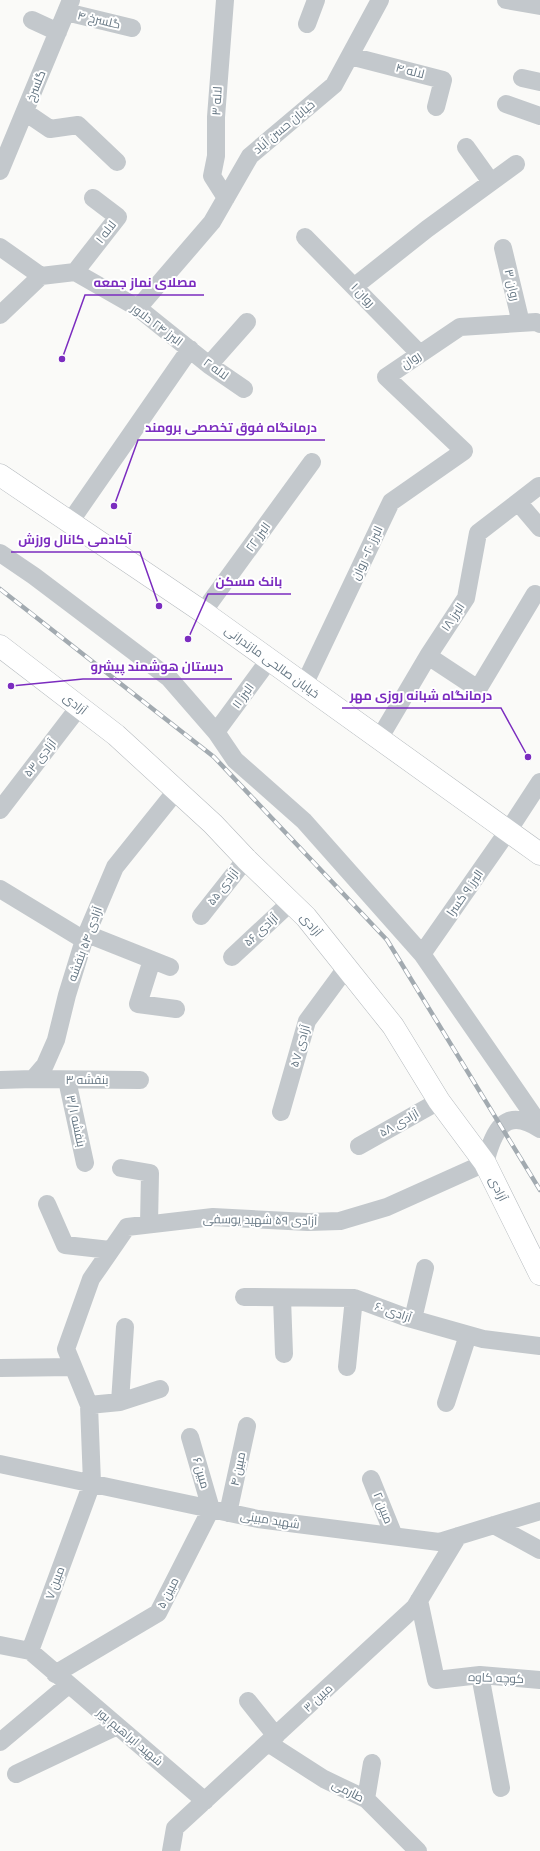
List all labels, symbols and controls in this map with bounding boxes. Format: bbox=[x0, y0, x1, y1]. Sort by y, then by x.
street label: گلسرخ ۴ bbox=[76, 8, 122, 33]
street label: لاله ۴ bbox=[394, 61, 426, 81]
street label: گلسرخ bbox=[23, 68, 49, 104]
street label: لاله ۳ bbox=[209, 86, 225, 116]
street label: خیابان حسن آباد bbox=[250, 97, 318, 157]
street label: لاله ۱ bbox=[93, 218, 119, 246]
street label: روان ۳ bbox=[502, 268, 522, 302]
callout: مصلای نماز جمعه bbox=[85, 270, 204, 295]
text: مصلای نماز جمعه bbox=[94, 275, 196, 291]
street label: روان ۱ bbox=[348, 280, 378, 310]
street label: البرز ۲۴ دلاور bbox=[128, 301, 185, 349]
street label: روان bbox=[398, 348, 424, 372]
street label: لاله ۲ bbox=[201, 355, 231, 383]
callout: درمانگاه فوق تخصصی برومند bbox=[138, 415, 325, 440]
text: درمانگاه فوق تخصصی برومند bbox=[145, 420, 317, 436]
street label: البرز ۲۲ bbox=[243, 520, 273, 554]
street label: البرز ۲۰- روان bbox=[348, 524, 386, 582]
callout: آکادمی کانال ورزش bbox=[11, 527, 140, 552]
text: آکادمی کانال ورزش bbox=[18, 532, 133, 548]
callout: بانک مسکن bbox=[208, 569, 291, 594]
text: بانک مسکن bbox=[216, 574, 282, 589]
street label: البرز ۱۸ bbox=[438, 600, 468, 634]
street label: خیابان صالحی مازندرانی bbox=[222, 623, 322, 701]
callout: دبستان هوشمند پیشرو bbox=[83, 654, 232, 679]
text: دبستان هوشمند پیشرو bbox=[90, 659, 224, 676]
street label: البرز ۱۱ bbox=[229, 681, 257, 711]
callout: درمانگاه شبانه روزی مهر bbox=[342, 683, 501, 708]
text: درمانگاه شبانه روزی مهر bbox=[349, 688, 492, 704]
street label: آزادی bbox=[60, 690, 90, 718]
street label: آزادی ۵۳ bbox=[21, 736, 60, 780]
street label: آزادی ۵۵ bbox=[204, 865, 242, 908]
street label: البرز ۹ کسرا bbox=[444, 867, 486, 919]
street label: آزادی ۵۴ بنفشه bbox=[65, 904, 105, 983]
street label: آزادی ۵۶ bbox=[241, 910, 282, 949]
street label: آزادی bbox=[297, 910, 325, 940]
street label: آزادی ۵۷ bbox=[287, 1022, 313, 1069]
street label: بنفشه ۳ bbox=[66, 1073, 108, 1087]
street label: بنفشه ۳/۱ bbox=[64, 1094, 88, 1148]
street label: آزادی ۵۸ bbox=[377, 1106, 422, 1140]
street label: آزادی bbox=[486, 1174, 510, 1205]
street label: آزادی ۵۹ شهید یوسفی bbox=[203, 1212, 318, 1228]
street label: آزادی ۶۰ bbox=[373, 1299, 414, 1325]
street label: مبین ۴ bbox=[228, 1451, 248, 1487]
street label: مبین ۶ bbox=[190, 1456, 212, 1490]
street label: مبین ۲ bbox=[370, 1490, 396, 1526]
street label: شهید مبینی bbox=[239, 1508, 301, 1532]
street label: مبین ۷ bbox=[43, 1565, 67, 1601]
street label: مبین ۵ bbox=[154, 1575, 182, 1611]
street label: کوچه کاوه bbox=[468, 1670, 524, 1688]
street label: مبین ۳ bbox=[301, 1681, 335, 1715]
street label: شهید ابراهیم پور bbox=[92, 1705, 166, 1770]
street label: طارمی bbox=[330, 1777, 366, 1805]

